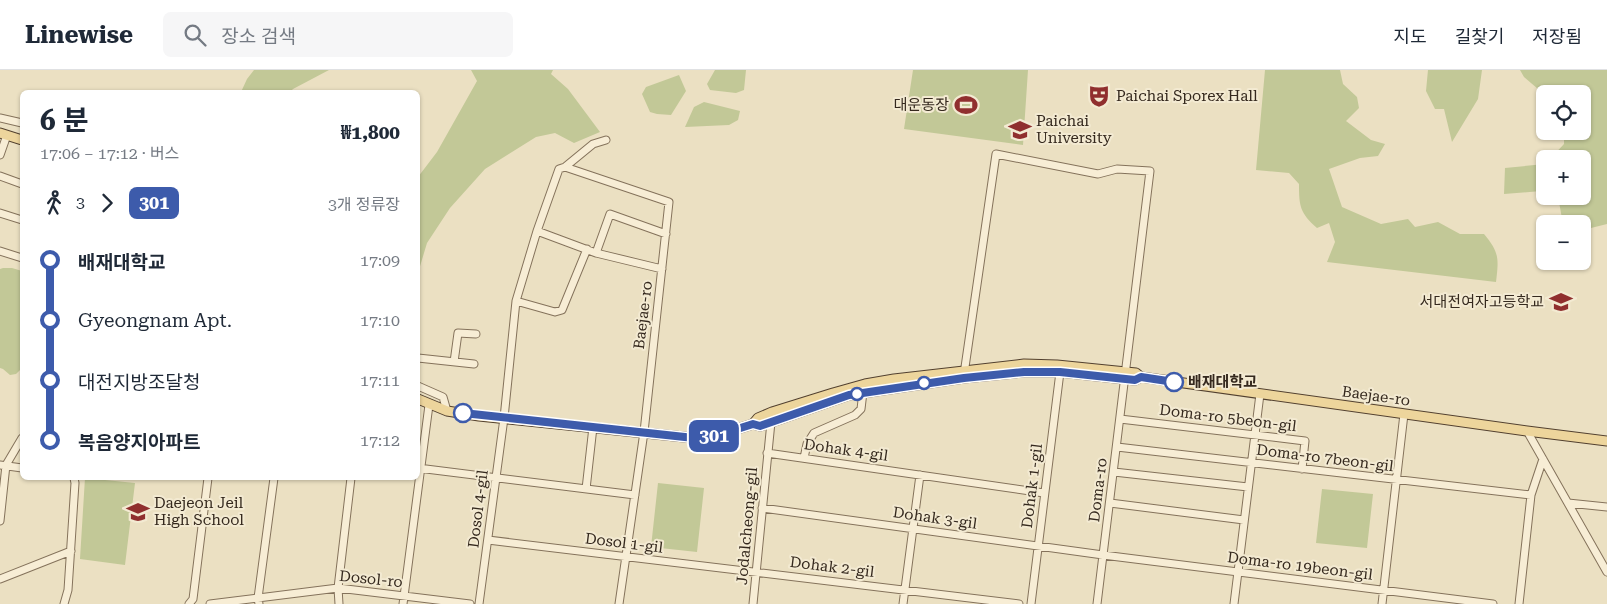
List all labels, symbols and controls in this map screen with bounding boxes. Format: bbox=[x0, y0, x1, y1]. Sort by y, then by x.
search box bbox=[163, 12, 513, 57]
text: Linewise bbox=[25, 21, 133, 49]
icon: search bbox=[181, 21, 209, 49]
text: 장소 검색 bbox=[221, 25, 296, 48]
text: 지도 bbox=[1394, 26, 1427, 47]
text: 길찾기 bbox=[1455, 26, 1504, 47]
text: 저장됨 bbox=[1532, 26, 1582, 47]
theatre icon: Paichai Sporex Hall bbox=[1086, 83, 1112, 109]
map controls bbox=[1536, 85, 1591, 270]
button: locate bbox=[1536, 85, 1591, 140]
place label: Paichai Sporex Hall bbox=[1116, 87, 1258, 105]
sports icon: 대운동장 bbox=[953, 92, 979, 118]
place label: 대운동장 bbox=[894, 96, 949, 114]
text: 6 분 bbox=[40, 104, 89, 137]
place label: Paichai University bbox=[1036, 112, 1112, 147]
school or university icon: Paichai University bbox=[1007, 117, 1033, 143]
text: ₩1,800 bbox=[341, 121, 400, 144]
text: 17:06 – 17:12 · 버스 bbox=[40, 144, 179, 163]
button: + bbox=[1536, 150, 1591, 205]
icon: walk bbox=[40, 189, 68, 217]
icon: forward bbox=[93, 189, 121, 217]
text: 301 bbox=[139, 192, 169, 213]
text: 3 bbox=[76, 193, 85, 212]
text: 3개 정류장 bbox=[328, 195, 400, 214]
button: − bbox=[1536, 215, 1591, 270]
text: 배재대학교 bbox=[78, 251, 165, 274]
text: 17:09 bbox=[360, 251, 400, 270]
street label: Baejae-ro bbox=[630, 280, 656, 350]
school or university icon: 서대전여자고등학교 bbox=[1548, 289, 1574, 315]
place label: 서대전여자고등학교 bbox=[1420, 293, 1544, 311]
text: Gyeongnam Apt. bbox=[78, 309, 232, 332]
text: 17:10 bbox=[360, 311, 400, 330]
text: 대전지방조달청 bbox=[78, 371, 200, 394]
text: 17:11 bbox=[360, 371, 400, 390]
marker: 배재대학교 bbox=[1164, 372, 1184, 392]
place label: 배재대학교 bbox=[1188, 373, 1257, 391]
unlabelled marker bbox=[917, 376, 931, 390]
street label: Baejae-ro bbox=[1341, 382, 1411, 410]
unlabelled marker bbox=[850, 387, 864, 401]
street label: Doma-ro 5beon-gil bbox=[1158, 401, 1298, 435]
unlabelled marker bbox=[453, 403, 473, 423]
line badge: 301 bbox=[685, 420, 743, 452]
text: 301 bbox=[699, 425, 729, 446]
text: 복음양지아파트 bbox=[78, 431, 200, 454]
text: 17:12 bbox=[360, 431, 400, 450]
street label: Dohak 4-gil bbox=[803, 435, 890, 465]
street label: Doma-ro 7beon-gil bbox=[1255, 441, 1395, 475]
street label: Dohak 1-gil bbox=[1018, 442, 1046, 529]
street label: Doma-ro bbox=[1085, 457, 1111, 523]
street label: Jodalcheong-gil bbox=[733, 466, 761, 586]
street label: Dosol 4-gil bbox=[464, 469, 492, 549]
place label: Daejeon Jeil High School bbox=[154, 494, 244, 529]
school or university icon: Daejeon Jeil High School bbox=[125, 499, 151, 525]
street label: Dohak 3-gil bbox=[892, 503, 979, 533]
street label: Dosol 1-gil bbox=[584, 529, 664, 557]
street label: Doma-ro 19beon-gil bbox=[1226, 548, 1374, 584]
street label: Dohak 2-gil bbox=[789, 553, 876, 581]
street label: Dosol-ro bbox=[338, 567, 404, 591]

